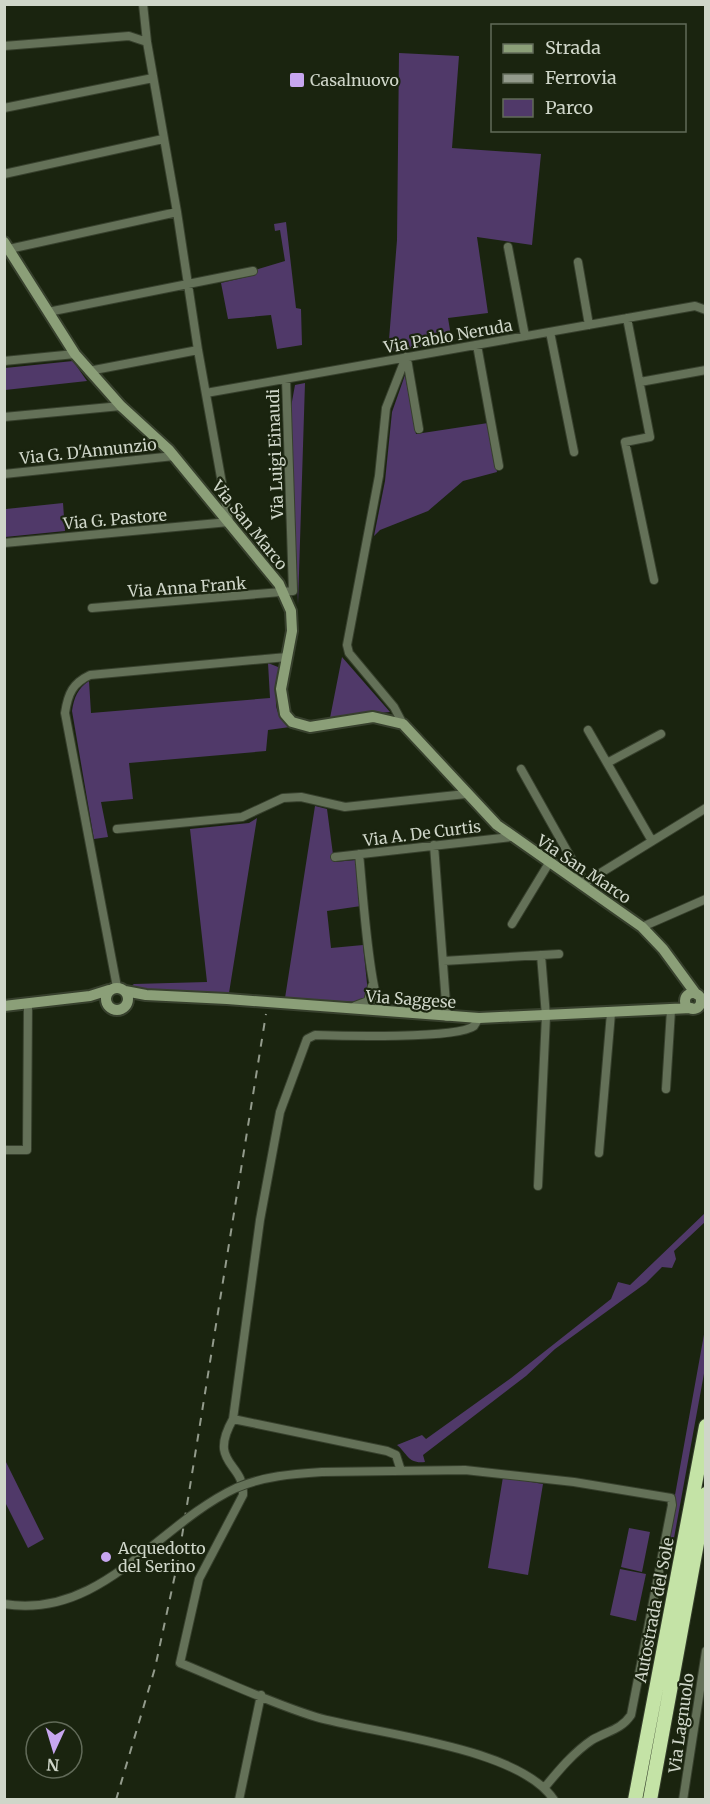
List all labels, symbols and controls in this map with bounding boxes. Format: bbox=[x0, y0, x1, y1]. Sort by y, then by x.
legend bbox=[491, 24, 686, 132]
text: Strada bbox=[545, 36, 601, 59]
text: Ferrovia bbox=[545, 66, 617, 89]
place label: Casalnuovo bbox=[310, 70, 399, 90]
marker: Casalnuovo bbox=[288, 71, 306, 89]
text: Parco bbox=[545, 96, 593, 119]
street label: Via Pablo Neruda bbox=[381, 315, 514, 357]
street label: Via Luigi Einaudi bbox=[263, 388, 287, 521]
street label: Via G. D'Annunzio bbox=[18, 434, 157, 468]
street label: Via San Marco bbox=[207, 475, 292, 574]
street label: Via G. Pastore bbox=[61, 505, 168, 534]
street label: Via Anna Frank bbox=[126, 573, 248, 601]
street label: Via A. De Curtis bbox=[361, 816, 482, 850]
street label: Via San Marco bbox=[532, 830, 635, 908]
street label: Via Saggese bbox=[364, 986, 457, 1012]
street label: Autostrada del Sole bbox=[630, 1536, 678, 1685]
place label: Acquedotto del Serino bbox=[117, 1538, 206, 1576]
marker: Acquedotto del Serino bbox=[99, 1550, 113, 1564]
street label: Via Lagnuolo bbox=[664, 1672, 698, 1775]
north arrow bbox=[24, 1720, 84, 1780]
text: N bbox=[46, 1755, 60, 1775]

